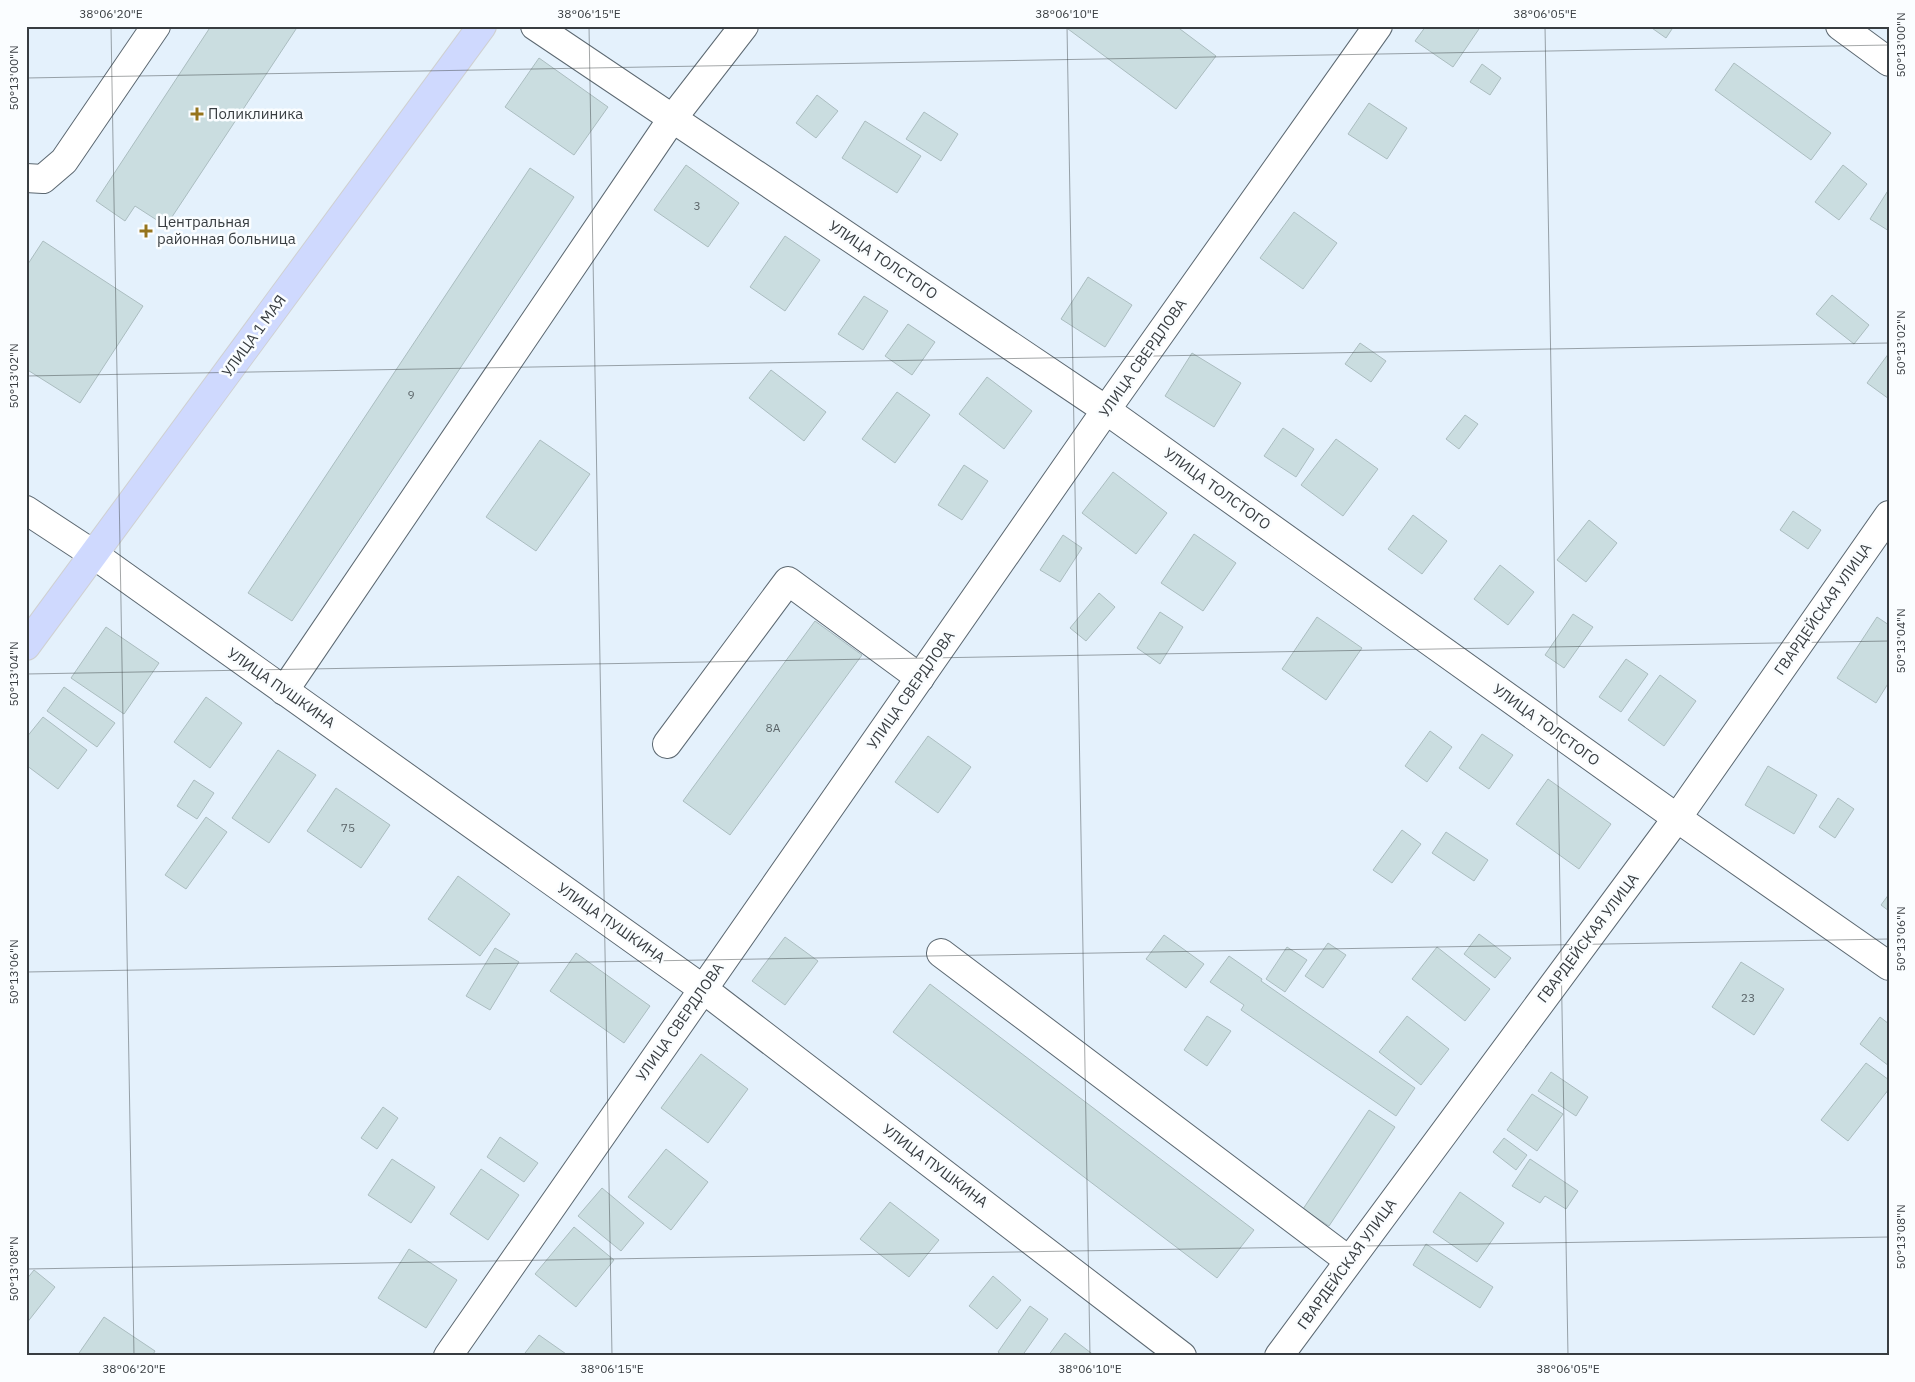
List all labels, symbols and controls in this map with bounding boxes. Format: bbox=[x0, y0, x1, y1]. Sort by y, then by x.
text: 38°06'20"E bbox=[79, 6, 143, 21]
text: 38°06'15"E bbox=[557, 6, 621, 21]
text: 38°06'10"E bbox=[1035, 6, 1099, 21]
text: 38°06'05"E bbox=[1513, 6, 1577, 21]
text: 50°13'00"N bbox=[1893, 12, 1908, 78]
text: 50°13'00"N bbox=[6, 45, 21, 111]
place label: Поликлиника bbox=[208, 104, 303, 123]
marker: Поликлиника bbox=[190, 107, 204, 121]
house number: 3 bbox=[693, 198, 701, 213]
place label: Центральная районная больница bbox=[157, 212, 296, 248]
street label: УЛИЦА ТОЛСТОГО bbox=[825, 216, 942, 303]
marker: Центральная районная больница bbox=[139, 224, 153, 238]
street label: УЛИЦА 1 МАЯ bbox=[217, 291, 290, 381]
street label: УЛИЦА СВЕРДЛОВА bbox=[1095, 294, 1191, 421]
text: 50°13'02"N bbox=[1893, 310, 1908, 376]
text: 50°13'02"N bbox=[6, 343, 21, 409]
house number: 9 bbox=[407, 387, 415, 402]
street label: УЛИЦА ТОЛСТОГО bbox=[1160, 443, 1275, 534]
street label: ГВАРДЕЙСКАЯ УЛИЦА bbox=[1770, 539, 1876, 678]
text: 50°13'04"N bbox=[1893, 608, 1908, 674]
street label: УЛИЦА СВЕРДЛОВА bbox=[863, 626, 959, 753]
text: 50°13'04"N bbox=[6, 641, 21, 707]
street label: УЛИЦА ПУШКИНА bbox=[224, 643, 339, 732]
street label: УЛИЦА ТОЛСТОГО bbox=[1489, 679, 1604, 770]
house number: 8А bbox=[766, 720, 781, 735]
house number: 75 bbox=[341, 820, 355, 835]
street label: ГВАРДЕЙСКАЯ УЛИЦА bbox=[1533, 869, 1643, 1006]
street label: УЛИЦА ПУШКИНА bbox=[554, 878, 669, 967]
text: 50°13'06"N bbox=[1893, 906, 1908, 972]
text: 50°13'06"N bbox=[6, 939, 21, 1005]
street label: УЛИЦА СВЕРДЛОВА bbox=[632, 958, 728, 1085]
house number: 23 bbox=[1741, 990, 1755, 1005]
street label: УЛИЦА ПУШКИНА bbox=[879, 1120, 992, 1212]
street label: ГВАРДЕЙСКАЯ УЛИЦА bbox=[1293, 1194, 1401, 1333]
text: 50°13'08"N bbox=[1893, 1204, 1908, 1270]
text: 50°13'08"N bbox=[6, 1236, 21, 1302]
text: 38°06'20"E bbox=[102, 1361, 166, 1376]
text: 38°06'15"E bbox=[580, 1361, 644, 1376]
text: 38°06'10"E bbox=[1058, 1361, 1122, 1376]
text: 38°06'05"E bbox=[1536, 1361, 1600, 1376]

